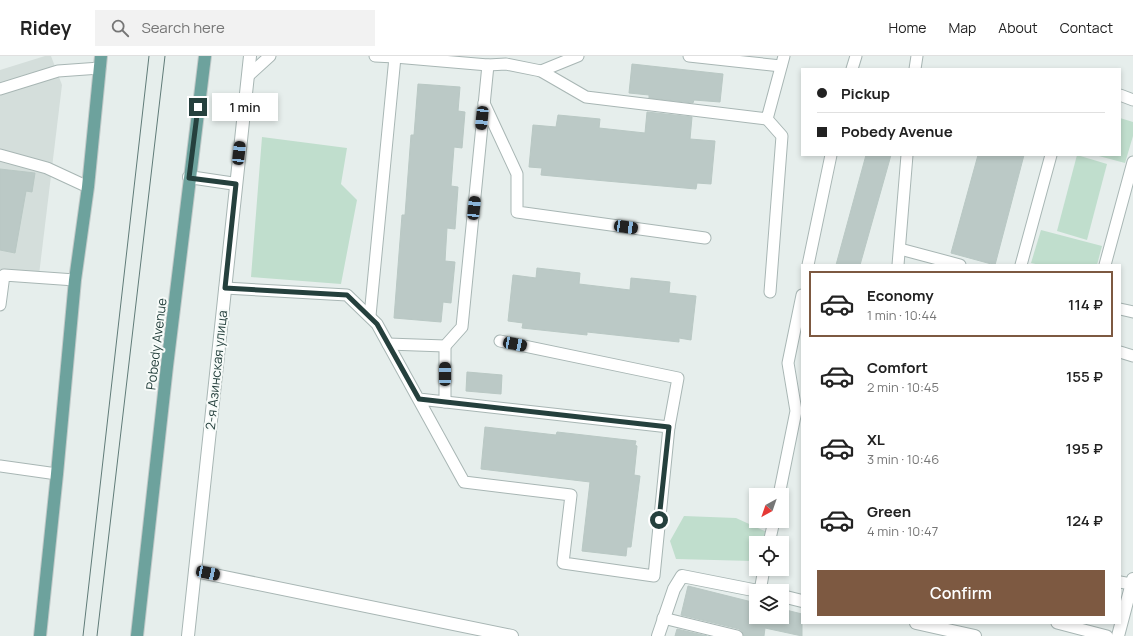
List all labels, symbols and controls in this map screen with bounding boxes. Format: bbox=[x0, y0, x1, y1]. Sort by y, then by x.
search box bbox=[95, 10, 375, 46]
text: Ridey bbox=[20, 15, 71, 41]
icon: search bbox=[109, 17, 131, 39]
text: Search here bbox=[141, 17, 225, 38]
text: Home bbox=[889, 18, 926, 37]
text: Map bbox=[948, 18, 976, 37]
text: About bbox=[998, 18, 1038, 37]
text: Contact bbox=[1060, 18, 1113, 37]
text: Pickup bbox=[841, 83, 890, 104]
callout: 1 min bbox=[212, 93, 278, 121]
route end bbox=[189, 98, 207, 116]
text: 1 min bbox=[230, 98, 261, 116]
car bbox=[475, 105, 489, 131]
text: Pobedy Avenue bbox=[841, 121, 953, 142]
car bbox=[232, 140, 246, 166]
car bbox=[467, 195, 481, 221]
car bbox=[613, 219, 639, 235]
text: Economy bbox=[867, 285, 934, 306]
icon: car bbox=[819, 286, 855, 322]
text: 114 ₽ bbox=[1068, 294, 1103, 315]
street label: Pobedy Avenue bbox=[141, 297, 171, 391]
text: 1 min · 10:44 bbox=[867, 306, 937, 324]
street label: 2-я Азинская улица bbox=[201, 309, 231, 431]
car bbox=[502, 336, 528, 352]
text: Comfort bbox=[867, 357, 928, 378]
icon: car bbox=[819, 358, 855, 394]
car bbox=[439, 362, 451, 386]
text: 155 ₽ bbox=[1066, 366, 1103, 387]
text: 2 min · 10:45 bbox=[867, 378, 939, 396]
text: XL bbox=[867, 429, 885, 450]
icon: car bbox=[819, 430, 855, 466]
text: 195 ₽ bbox=[1065, 438, 1103, 459]
text: 3 min · 10:46 bbox=[867, 450, 939, 468]
north arrow bbox=[749, 488, 789, 528]
map controls bbox=[749, 488, 789, 624]
text: Green bbox=[867, 501, 911, 522]
icon: car bbox=[819, 502, 855, 538]
text: 124 ₽ bbox=[1066, 510, 1103, 531]
route start bbox=[650, 511, 668, 529]
text: 4 min · 10:47 bbox=[867, 522, 938, 540]
button: locate bbox=[749, 536, 789, 576]
car bbox=[195, 565, 221, 581]
button: Confirm bbox=[817, 570, 1105, 616]
button: layers bbox=[749, 584, 789, 624]

